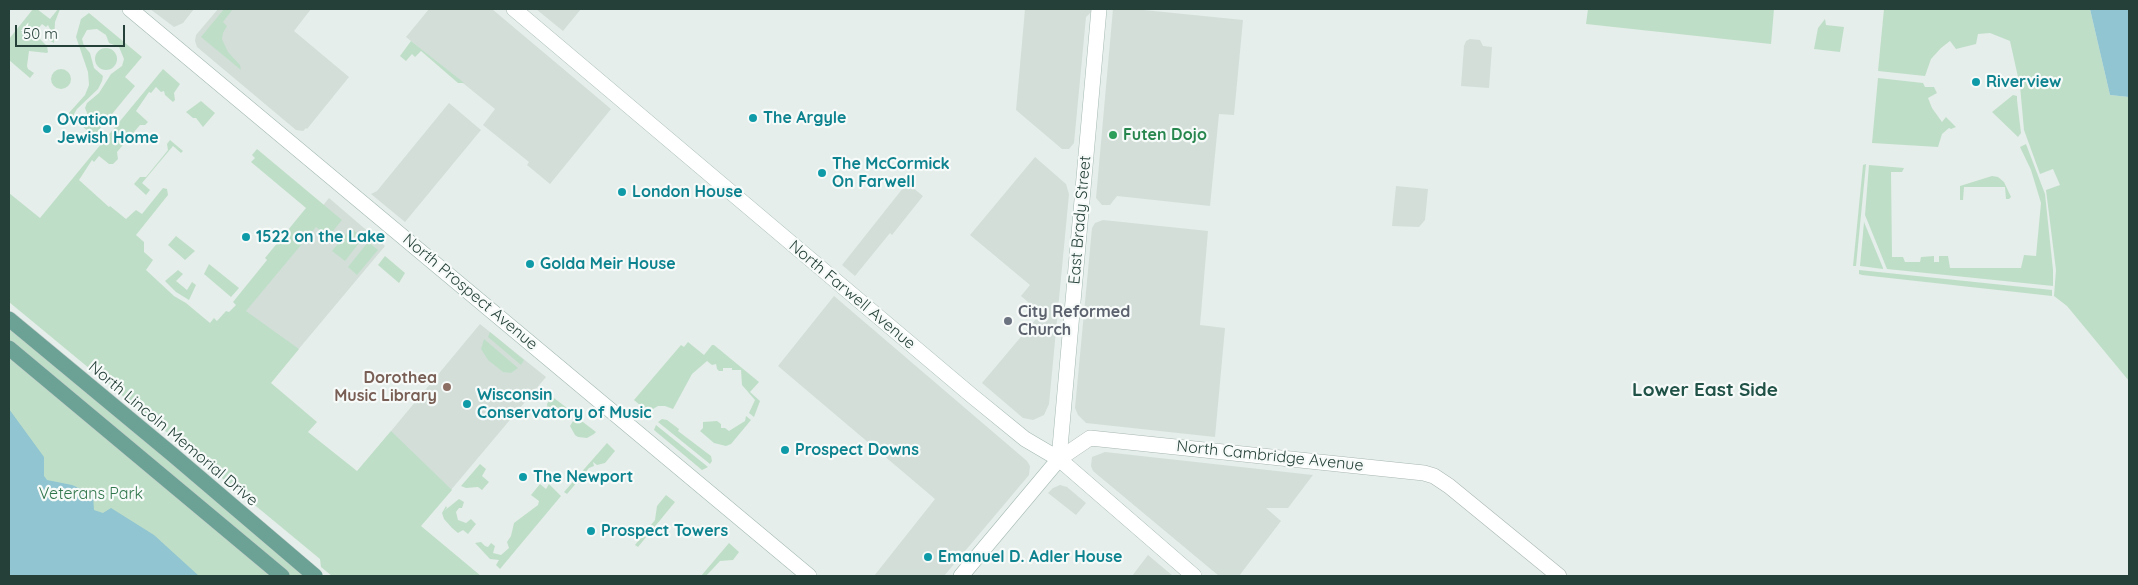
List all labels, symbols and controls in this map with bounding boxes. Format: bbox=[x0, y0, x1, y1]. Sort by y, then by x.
scale bar bbox=[18, 15, 128, 47]
text: 50 m bbox=[23, 24, 58, 43]
place label: Riverview bbox=[1986, 72, 2061, 92]
marker: Riverview bbox=[1970, 76, 1982, 88]
place label: The Argyle bbox=[763, 108, 846, 128]
place label: Ovation Jewish Home bbox=[57, 110, 159, 148]
marker: The Argyle bbox=[747, 112, 759, 124]
marker: Ovation Jewish Home bbox=[41, 123, 53, 135]
place label: Futen Dojo bbox=[1123, 125, 1207, 145]
marker: Futen Dojo bbox=[1107, 129, 1119, 141]
place label: The McCormick On Farwell bbox=[832, 154, 950, 192]
street label: East Brady Street bbox=[1065, 155, 1095, 285]
marker: The McCormick On Farwell bbox=[816, 167, 828, 179]
place label: London House bbox=[632, 182, 743, 202]
marker: London House bbox=[616, 186, 628, 198]
place label: 1522 on the Lake bbox=[256, 227, 385, 247]
street label: North Prospect Avenue bbox=[399, 230, 541, 354]
marker: 1522 on the Lake bbox=[240, 231, 252, 243]
street label: North Farwell Avenue bbox=[785, 236, 919, 354]
place label: Golda Meir House bbox=[540, 254, 676, 274]
marker: Golda Meir House bbox=[524, 258, 536, 270]
place label: City Reformed Church bbox=[1018, 302, 1130, 340]
marker: City Reformed Church bbox=[1002, 315, 1014, 327]
street label: North Lincoln Memorial Drive bbox=[84, 357, 262, 511]
place label: Dorothea Music Library bbox=[334, 368, 437, 406]
district label: Lower East Side bbox=[1632, 379, 1778, 401]
marker: Dorothea Music Library bbox=[441, 381, 453, 393]
place label: Wisconsin Conservatory of Music bbox=[477, 385, 651, 423]
marker: Wisconsin Conservatory of Music bbox=[461, 398, 473, 410]
street label: North Cambridge Avenue bbox=[1176, 437, 1364, 475]
place label: Prospect Downs bbox=[795, 440, 919, 460]
marker: Prospect Downs bbox=[779, 444, 791, 456]
place label: The Newport bbox=[533, 467, 633, 487]
marker: The Newport bbox=[517, 471, 529, 483]
park label: Veterans Park bbox=[39, 484, 143, 504]
place label: Prospect Towers bbox=[601, 521, 728, 541]
marker: Prospect Towers bbox=[585, 525, 597, 537]
place label: Emanuel D. Adler House bbox=[938, 547, 1122, 567]
marker: Emanuel D. Adler House bbox=[922, 551, 934, 563]

